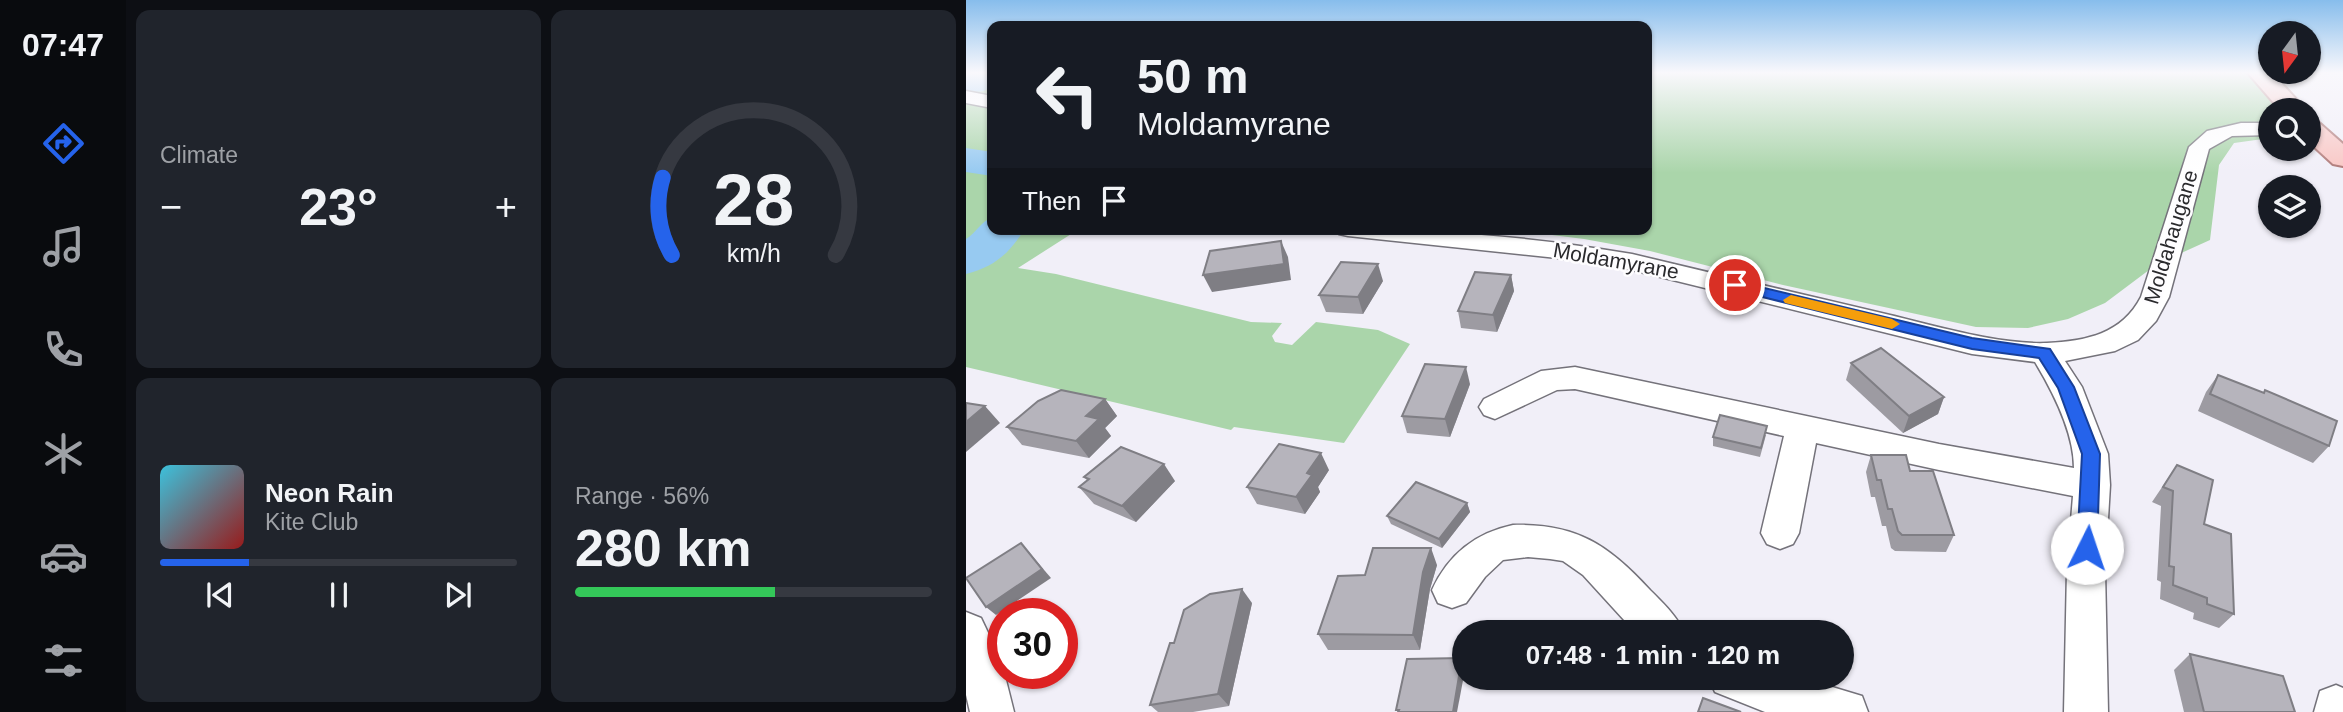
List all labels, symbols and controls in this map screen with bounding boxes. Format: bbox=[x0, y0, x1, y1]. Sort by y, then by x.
north arrow bbox=[2258, 21, 2320, 84]
map controls bbox=[2258, 21, 2321, 238]
text: 07:47 bbox=[22, 27, 104, 63]
icon: left bbox=[1022, 49, 1113, 140]
text: 50 m bbox=[1137, 49, 1249, 103]
button: search bbox=[2258, 98, 2321, 161]
text: Moldamyrane bbox=[1137, 106, 1331, 142]
icon: directions bbox=[39, 119, 88, 168]
text: Climate bbox=[160, 142, 238, 168]
text: 28 bbox=[713, 159, 794, 240]
street label: Moldahaugane bbox=[2139, 167, 2202, 307]
button: layers bbox=[2258, 175, 2321, 238]
text: 23° bbox=[299, 178, 378, 236]
icon: arrive bbox=[1095, 182, 1133, 220]
text: − bbox=[160, 186, 182, 228]
text: + bbox=[495, 186, 517, 228]
text: Then bbox=[1022, 186, 1081, 216]
icon: music bbox=[39, 222, 88, 271]
street label: Moldamyrane bbox=[1551, 238, 1681, 283]
text: km/h bbox=[726, 239, 781, 267]
pin bbox=[1705, 255, 1765, 315]
icon: arrive bbox=[1716, 266, 1754, 304]
icon: phone bbox=[39, 325, 88, 374]
icon: climate bbox=[39, 429, 88, 478]
text: Neon Rain bbox=[265, 478, 394, 508]
text: Range · 56% bbox=[575, 483, 709, 509]
text: Kite Club bbox=[265, 509, 358, 535]
position arrow bbox=[2050, 511, 2124, 585]
text: 280 km bbox=[575, 519, 751, 577]
icon: car bbox=[39, 532, 88, 581]
icon: previous bbox=[201, 576, 239, 614]
icon: pause bbox=[320, 576, 358, 614]
icon: next bbox=[439, 576, 477, 614]
speed limit sign: 30 bbox=[987, 598, 1078, 689]
icon: filters bbox=[39, 636, 88, 685]
text: 07:48 · 1 min · 120 m bbox=[1526, 640, 1780, 670]

